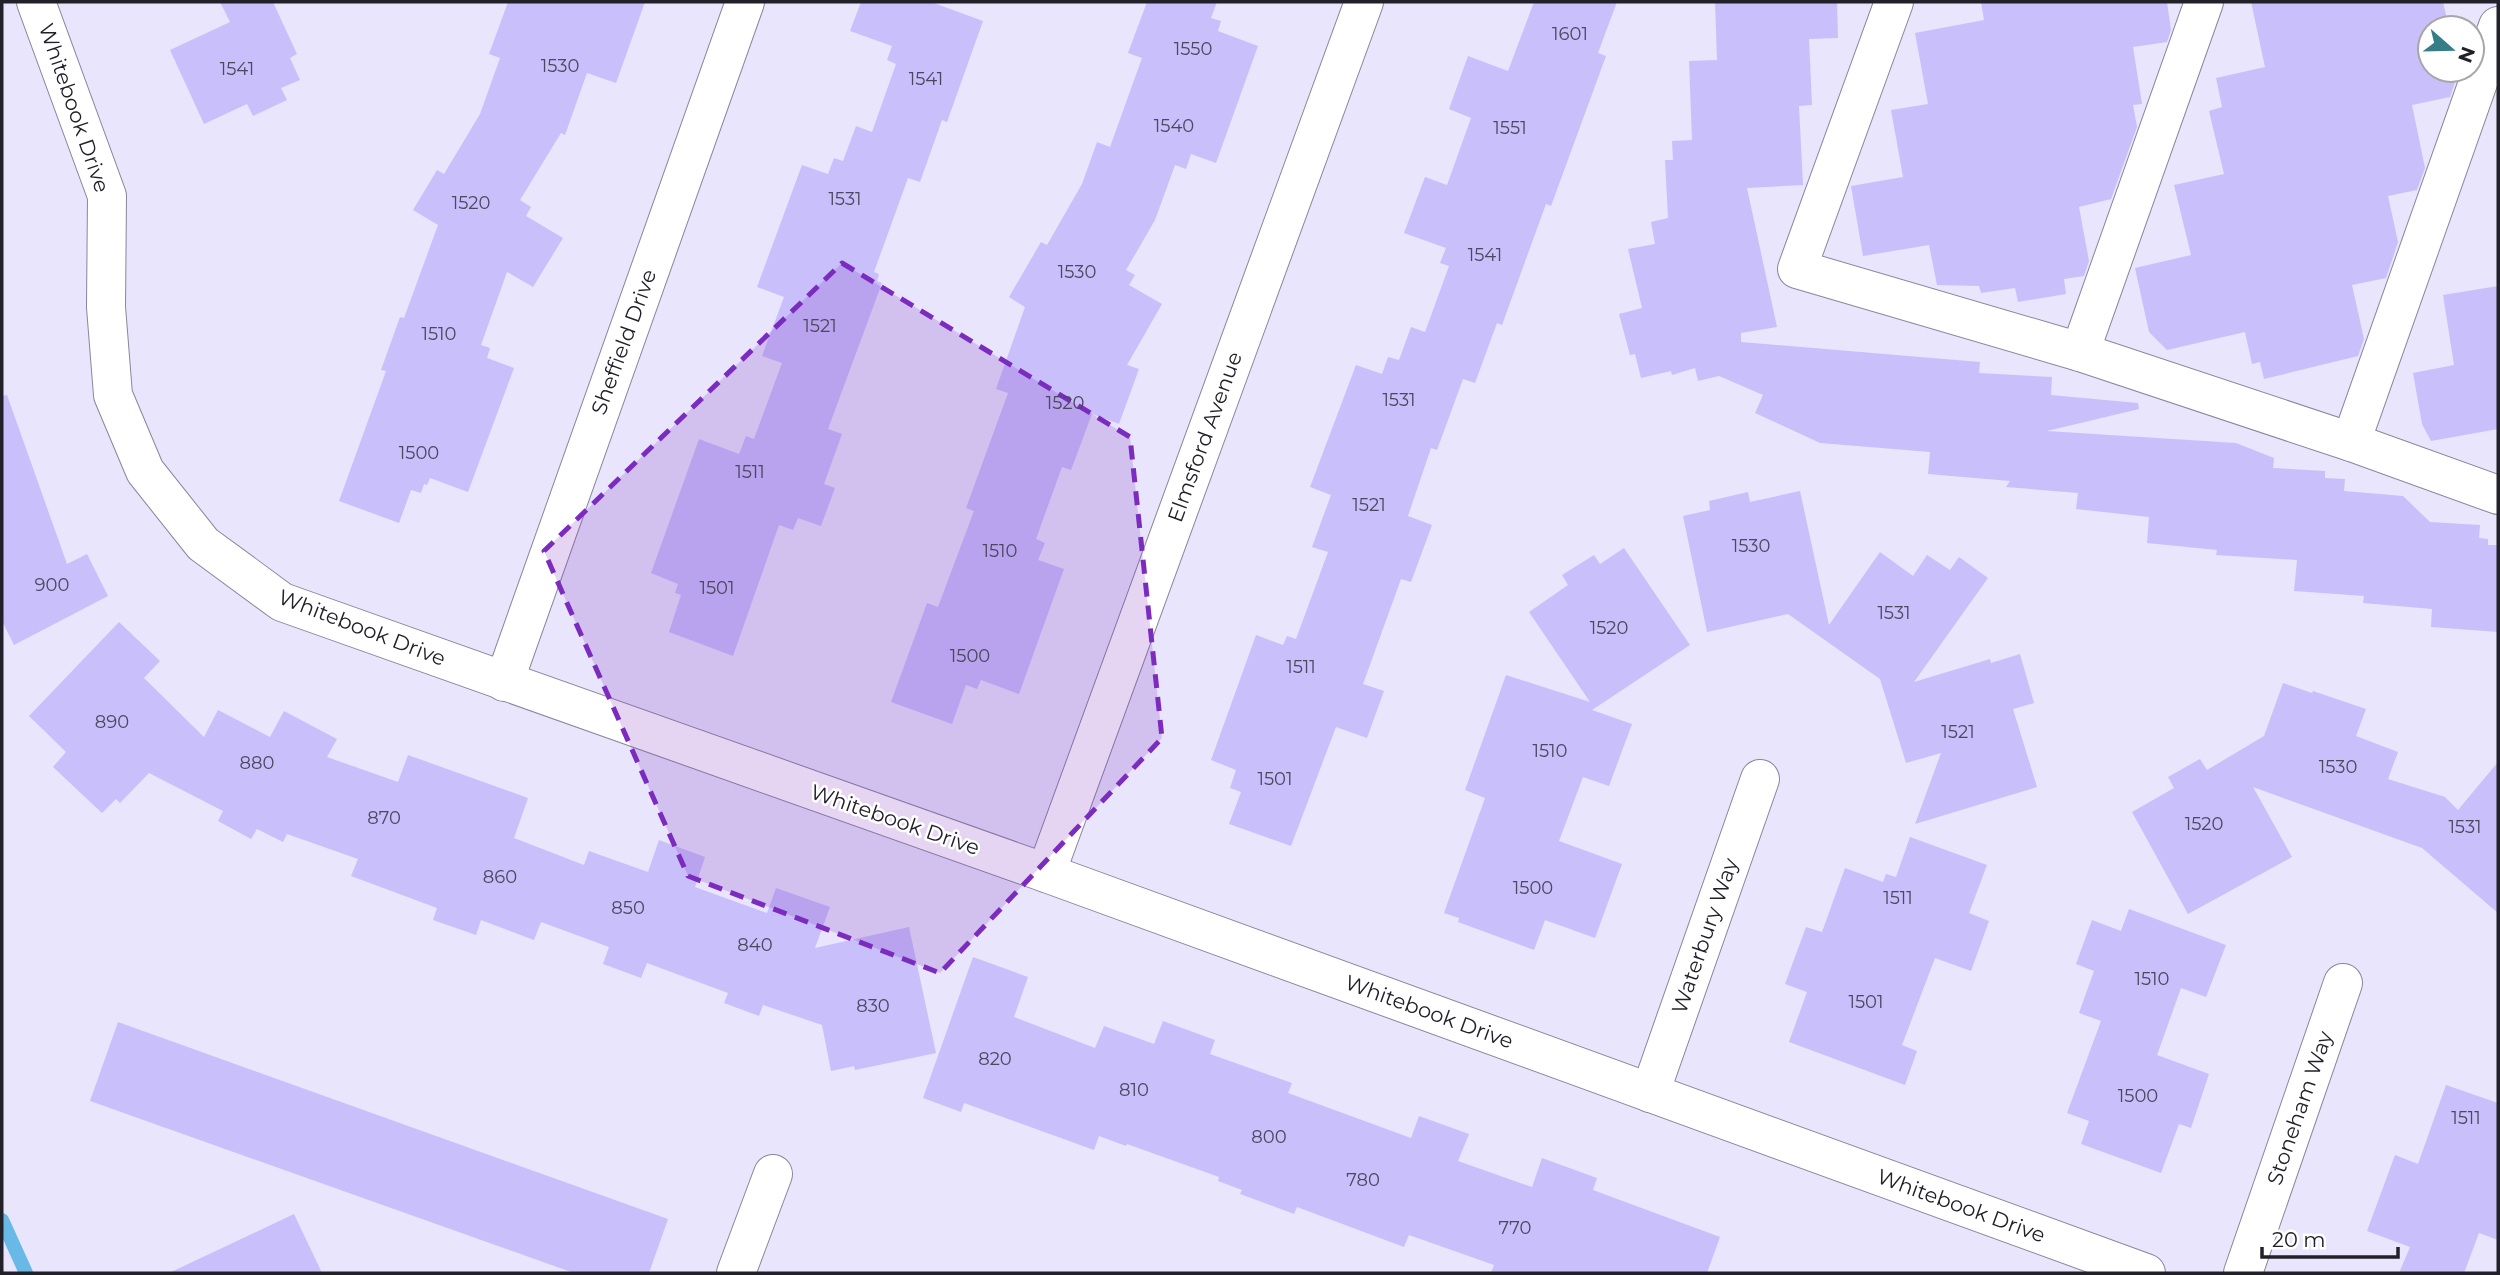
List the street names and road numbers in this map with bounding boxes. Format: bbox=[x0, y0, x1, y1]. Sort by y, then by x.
street label: Whitebook Drive bbox=[34, 20, 115, 196]
street label: Sheffield Drive bbox=[586, 266, 661, 418]
street label: Elmsford Avenue bbox=[1162, 348, 1247, 525]
street label: Whitebook Drive bbox=[275, 584, 449, 671]
street label: Whitebook Drive bbox=[807, 779, 983, 860]
street label: Waterbury Way bbox=[1666, 854, 1743, 1017]
street label: Whitebook Drive bbox=[1342, 970, 1517, 1054]
street label: Stoneham Way bbox=[2261, 1027, 2338, 1188]
street label: Whitebook Drive bbox=[1874, 1164, 2049, 1248]

